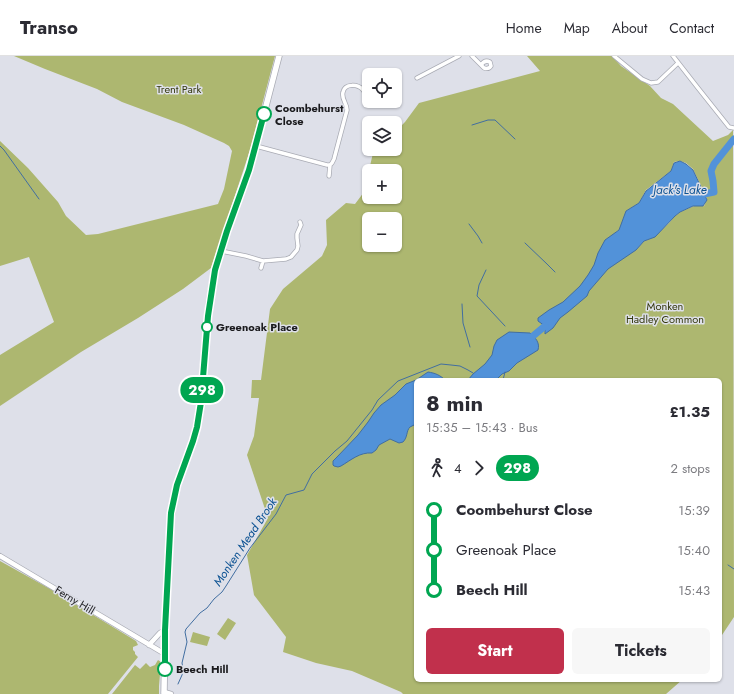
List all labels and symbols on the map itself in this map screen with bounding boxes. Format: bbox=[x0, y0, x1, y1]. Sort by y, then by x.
park label: Trent Park bbox=[157, 81, 202, 97]
place label: Coombehurst Close bbox=[275, 100, 344, 129]
marker: Coombehurst Close bbox=[256, 106, 272, 122]
water label: Jack's Lake bbox=[651, 181, 707, 199]
park label: Monken Hadley Common bbox=[626, 298, 704, 327]
place label: Greenoak Place bbox=[216, 319, 298, 335]
marker: Greenoak Place bbox=[201, 321, 213, 333]
line badge: 298 bbox=[179, 377, 225, 403]
water label: Monken Mead Brook bbox=[209, 494, 282, 590]
street label: Ferny Hill bbox=[52, 582, 98, 618]
marker: Beech Hill bbox=[157, 661, 173, 677]
place label: Beech Hill bbox=[176, 661, 229, 677]

